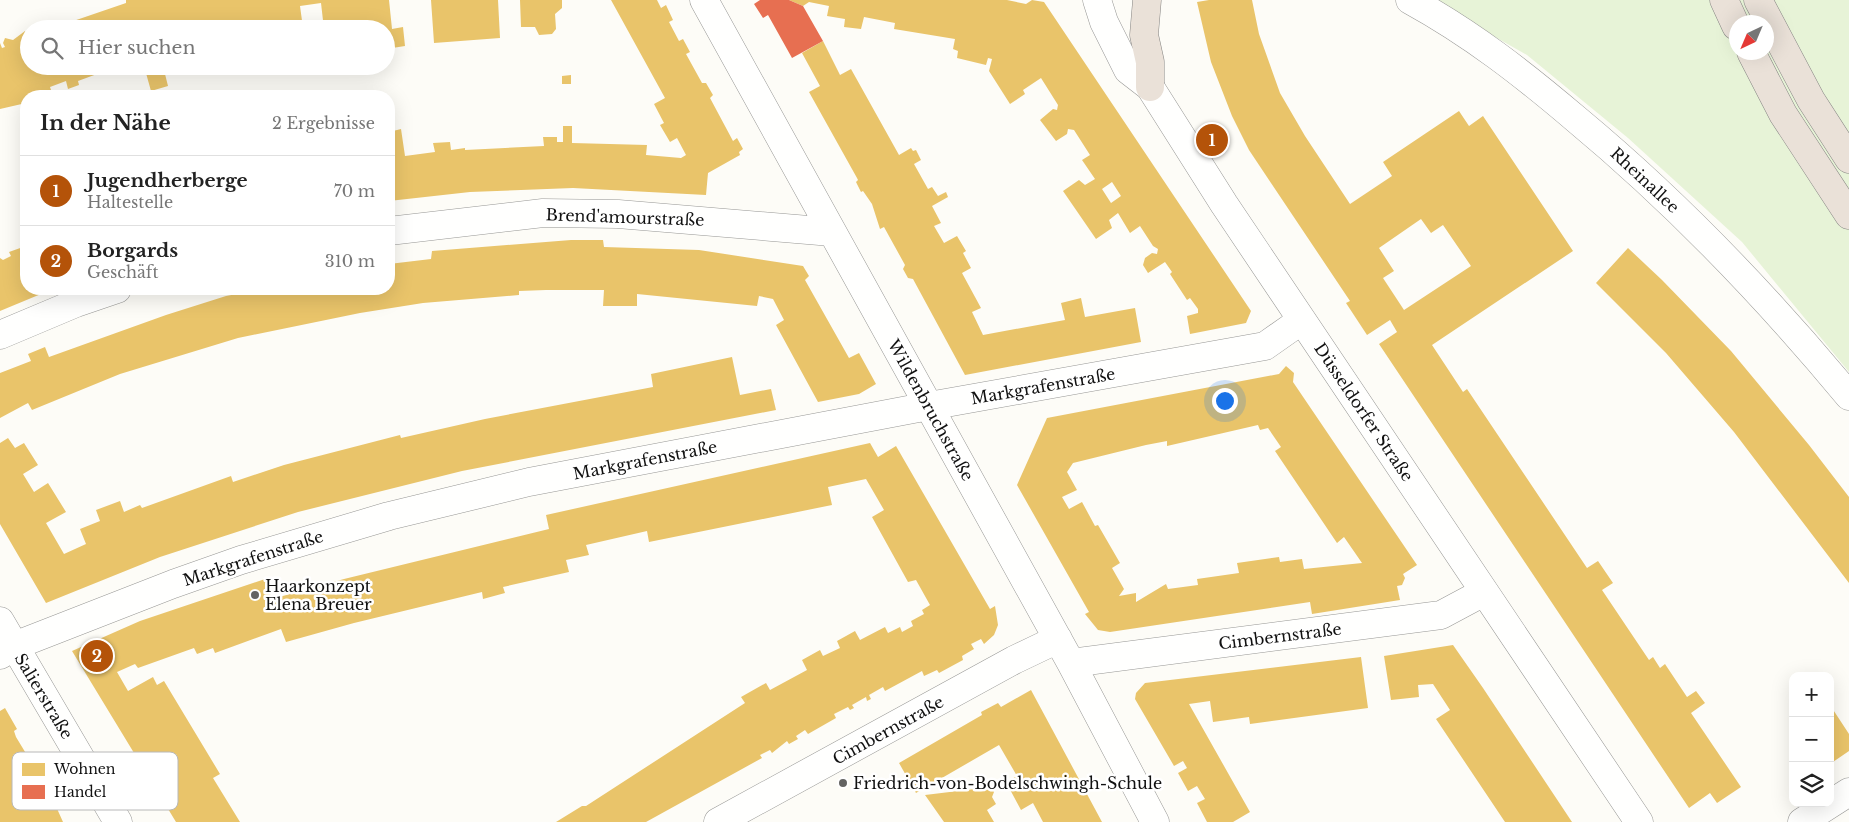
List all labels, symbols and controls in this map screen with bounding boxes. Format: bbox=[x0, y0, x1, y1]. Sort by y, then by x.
north arrow bbox=[1729, 15, 1774, 60]
search box bbox=[20, 20, 395, 75]
icon: search bbox=[38, 34, 66, 62]
text: Hier suchen bbox=[78, 36, 196, 59]
text: In der Nähe bbox=[40, 110, 171, 136]
text: 2 Ergebnisse bbox=[272, 113, 375, 133]
pin: 1 bbox=[1196, 121, 1228, 159]
street label: Rheinallee bbox=[1606, 143, 1684, 217]
text: Jugendherberge bbox=[87, 169, 248, 192]
text: 1 bbox=[53, 181, 59, 201]
text: 70 m bbox=[334, 181, 375, 201]
text: Haltestelle bbox=[87, 192, 173, 212]
street label: Brend'amourstraße bbox=[545, 204, 705, 230]
text: Borgards bbox=[87, 239, 178, 262]
text: 2 bbox=[51, 251, 61, 271]
text: 310 m bbox=[325, 251, 375, 271]
text: Geschäft bbox=[87, 262, 158, 282]
street label: Wildenbruchstraße bbox=[883, 335, 978, 484]
street label: Düsseldorfer Straße bbox=[1310, 339, 1418, 485]
street label: Markgrafenstraße bbox=[969, 363, 1117, 409]
your location bbox=[1212, 388, 1238, 414]
street label: Markgrafenstraße bbox=[571, 436, 719, 484]
street label: Markgrafenstraße bbox=[180, 526, 326, 590]
place label: Haarkonzept Elena Breuer bbox=[265, 576, 372, 614]
marker: Haarkonzept Elena Breuer bbox=[249, 589, 261, 601]
street label: Cimbernstraße bbox=[1217, 619, 1343, 653]
pin: 2 bbox=[81, 637, 113, 675]
street label: Salierstraße bbox=[11, 649, 77, 743]
map controls bbox=[1789, 672, 1834, 807]
button: + bbox=[1789, 672, 1834, 717]
street label: Cimbernstraße bbox=[829, 691, 947, 769]
button: − bbox=[1789, 717, 1834, 762]
legend bbox=[12, 752, 178, 810]
text: Wohnen bbox=[53, 760, 116, 778]
button: layers bbox=[1789, 762, 1834, 807]
place label: Friedrich-von-Bodelschwingh-Schule bbox=[853, 773, 1162, 793]
marker: Friedrich-von-Bodelschwingh-Schule bbox=[837, 777, 849, 789]
text: Handel bbox=[54, 783, 107, 801]

